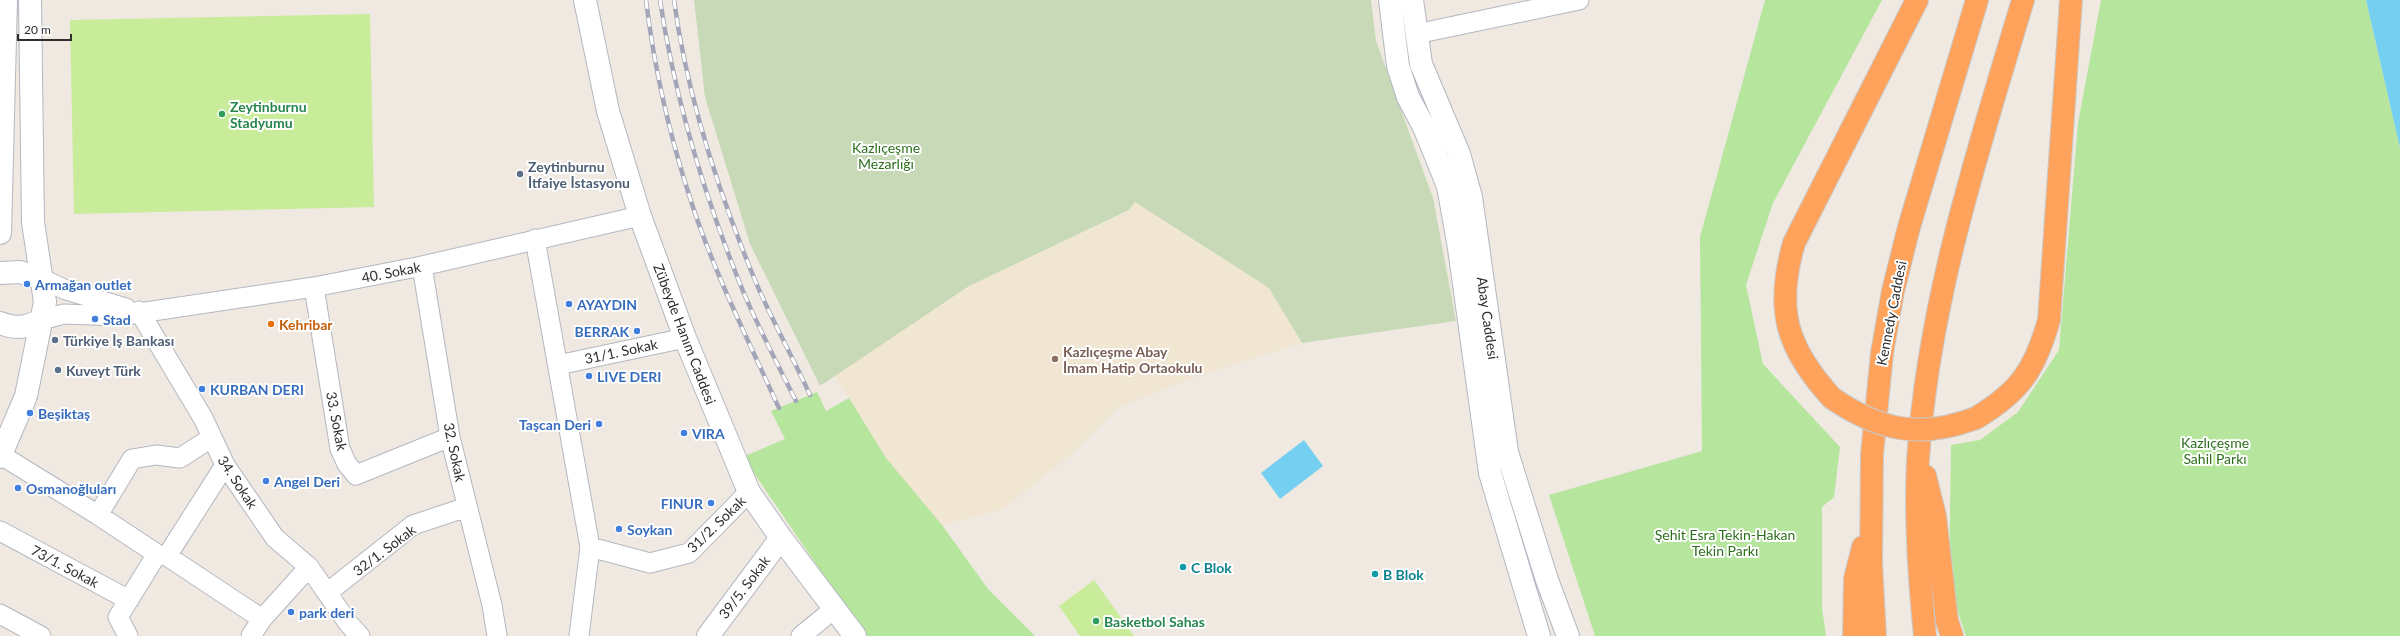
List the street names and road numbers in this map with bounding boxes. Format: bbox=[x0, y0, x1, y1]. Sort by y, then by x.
street label: 40. Sokak bbox=[360, 258, 423, 286]
street label: Kennedy Caddesi bbox=[1873, 259, 1909, 367]
street label: Zübeyde Hanım Caddesi bbox=[650, 261, 720, 407]
street label: Abay Caddesi bbox=[1474, 276, 1502, 360]
street label: 31/1. Sokak bbox=[583, 335, 660, 367]
street label: 33. Sokak bbox=[323, 390, 351, 453]
street label: 32. Sokak bbox=[440, 421, 470, 484]
street label: 34. Sokak bbox=[215, 452, 262, 512]
street label: 31/2. Sokak bbox=[683, 491, 749, 556]
street label: 32/1. Sokak bbox=[349, 520, 419, 579]
street label: 73/1. Sokak bbox=[28, 541, 103, 591]
street label: 39/5. Sokak bbox=[715, 552, 774, 622]

